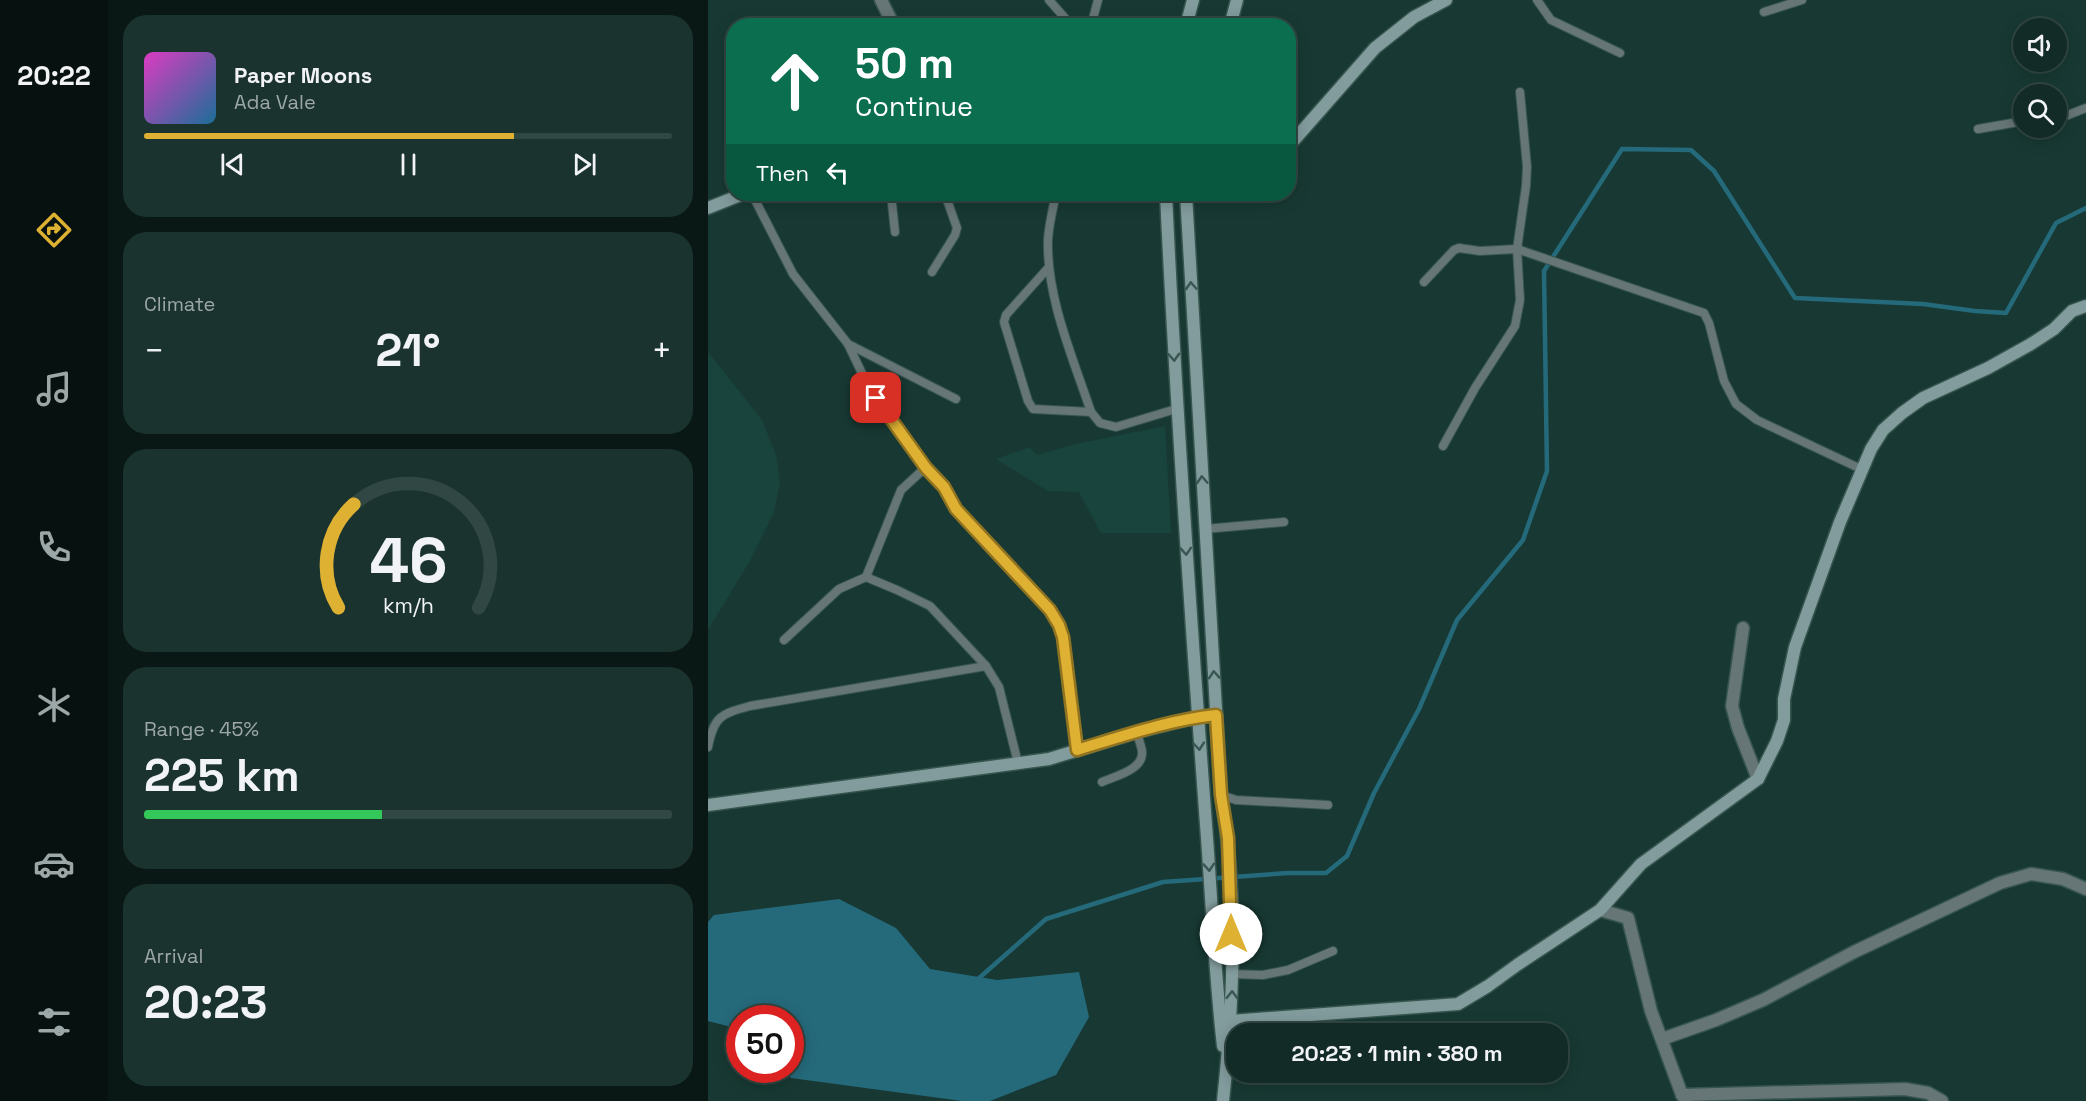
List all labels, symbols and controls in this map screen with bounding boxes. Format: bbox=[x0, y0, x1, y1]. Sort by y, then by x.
map controls bbox=[2013, 18, 2067, 138]
button: sound bbox=[2013, 18, 2067, 72]
text: 50 m bbox=[855, 37, 954, 90]
icon: ahead bbox=[756, 42, 834, 120]
text: 20:22 bbox=[17, 58, 91, 93]
text: Paper Moons bbox=[234, 61, 372, 89]
button: search bbox=[2013, 84, 2067, 138]
text: Ada Vale bbox=[234, 89, 316, 115]
text: Continue bbox=[855, 89, 973, 124]
icon: previous bbox=[216, 148, 249, 181]
icon: pause bbox=[392, 148, 425, 181]
icon: next bbox=[568, 148, 601, 181]
icon: left bbox=[821, 156, 854, 189]
text: Then bbox=[756, 159, 809, 187]
icon: directions bbox=[33, 209, 75, 251]
one-way arrow bbox=[1185, 281, 1198, 290]
text: Climate bbox=[144, 291, 215, 317]
text: 21° bbox=[376, 322, 440, 379]
text: − bbox=[144, 330, 164, 372]
text: + bbox=[652, 330, 672, 372]
one-way arrow bbox=[1167, 352, 1180, 361]
icon: music bbox=[33, 368, 75, 410]
pin bbox=[850, 372, 901, 423]
icon: arrive bbox=[859, 381, 892, 414]
one-way arrow bbox=[1195, 476, 1208, 485]
text: 46 bbox=[369, 521, 447, 600]
icon: phone bbox=[33, 526, 75, 568]
one-way arrow bbox=[1179, 547, 1192, 556]
text: km/h bbox=[382, 592, 434, 619]
one-way arrow bbox=[1207, 671, 1220, 680]
icon: climate bbox=[33, 684, 75, 726]
text: Range · 45% bbox=[144, 716, 259, 742]
one-way arrow bbox=[1192, 741, 1205, 750]
text: 225 km bbox=[144, 747, 300, 804]
icon: car bbox=[33, 843, 75, 885]
one-way arrow bbox=[1202, 863, 1215, 872]
position arrow bbox=[1199, 902, 1263, 966]
text: Arrival bbox=[144, 943, 203, 969]
text: 20:23 bbox=[144, 974, 267, 1031]
one-way arrow bbox=[1225, 990, 1238, 999]
icon: filters bbox=[33, 1001, 75, 1043]
speed limit sign: 50 bbox=[726, 1005, 804, 1083]
text: 20:23 · 1 min · 380 m bbox=[1291, 1039, 1503, 1067]

